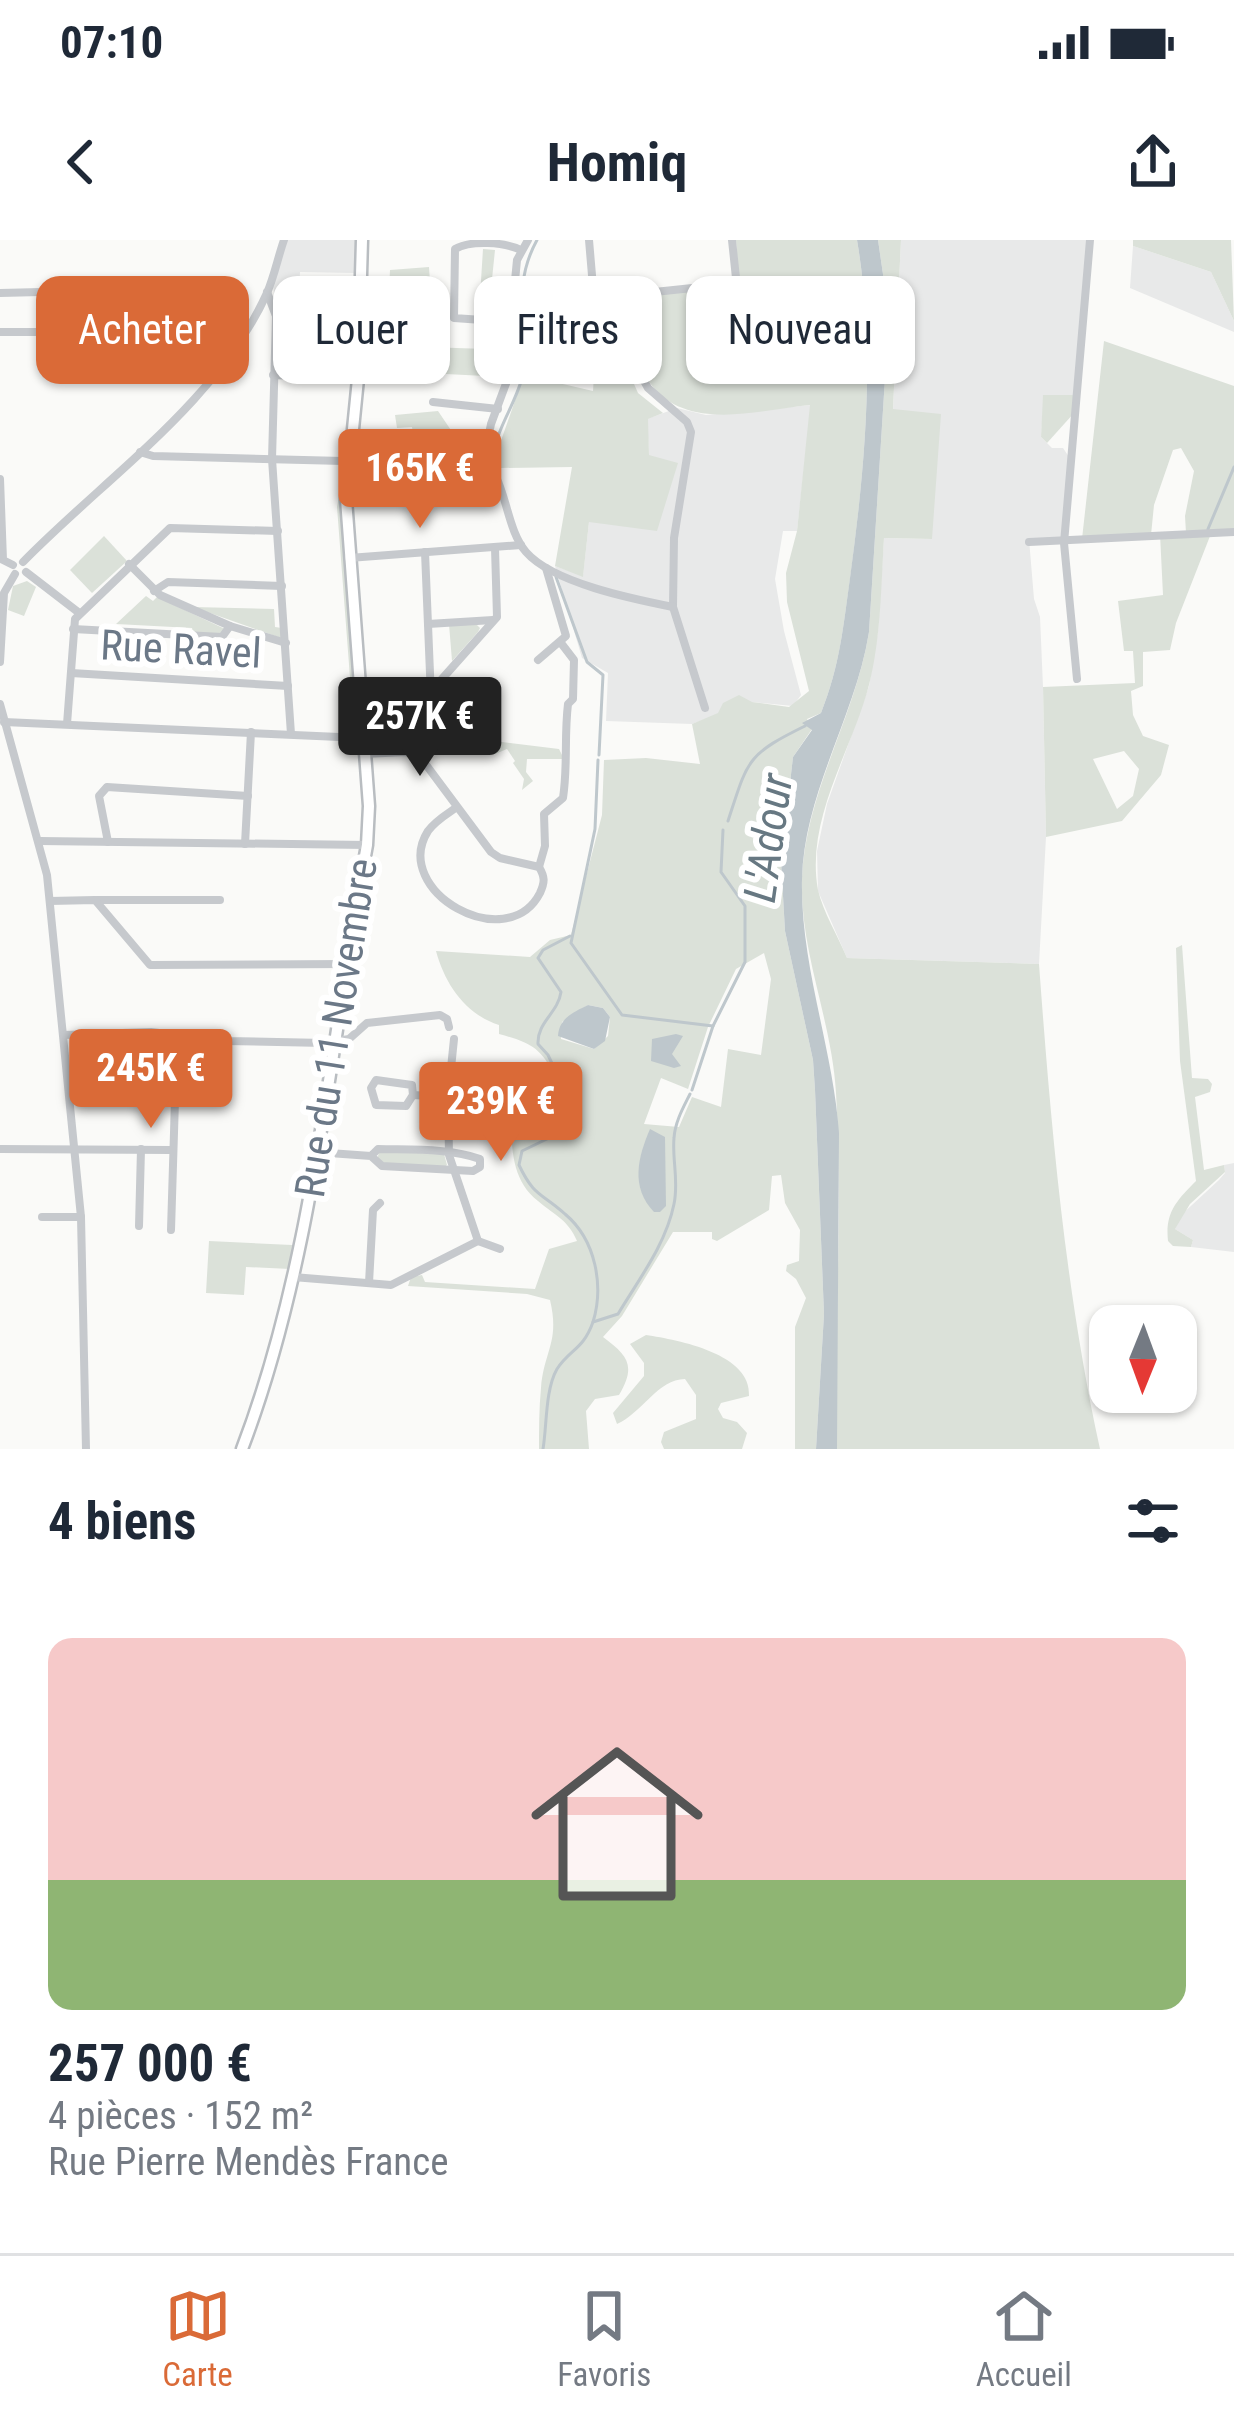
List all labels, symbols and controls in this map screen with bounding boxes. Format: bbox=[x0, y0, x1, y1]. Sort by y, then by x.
text: 07:10 bbox=[60, 16, 163, 69]
icon: back bbox=[48, 129, 114, 195]
icon: share bbox=[1120, 129, 1186, 195]
text: Homiq bbox=[547, 131, 687, 194]
chip: Acheter bbox=[36, 276, 249, 384]
chip: Louer bbox=[273, 276, 450, 384]
chip: Filtres bbox=[474, 276, 662, 384]
chip: Nouveau bbox=[686, 276, 915, 384]
pin: 165K € bbox=[322, 429, 518, 531]
text: 165K € bbox=[365, 445, 475, 491]
street label: Rue Ravel bbox=[99, 620, 263, 678]
pin: 257K € bbox=[322, 677, 518, 779]
text: 257K € bbox=[365, 693, 475, 739]
water label: L'Adour bbox=[733, 769, 803, 906]
street label: Rue du 11 Novembre bbox=[285, 855, 387, 1201]
pin: 245K € bbox=[53, 1029, 249, 1131]
text: 245K € bbox=[96, 1045, 206, 1091]
pin: 239K € bbox=[403, 1062, 599, 1164]
text: 239K € bbox=[446, 1078, 556, 1124]
north arrow bbox=[1089, 1305, 1197, 1413]
map controls bbox=[1089, 1305, 1197, 1413]
icon: filters bbox=[1120, 1488, 1186, 1554]
text: 4 biens bbox=[48, 1492, 196, 1551]
icon: home bbox=[509, 1716, 725, 1932]
text: 257 000 € bbox=[48, 2034, 252, 2093]
text: 4 pièces · 152 m² bbox=[48, 2093, 313, 2139]
text: Rue Pierre Mendès France bbox=[48, 2139, 449, 2185]
tab: Carte bbox=[162, 2283, 233, 2394]
tab: Favoris bbox=[557, 2283, 651, 2394]
tab: Accueil bbox=[976, 2283, 1072, 2394]

